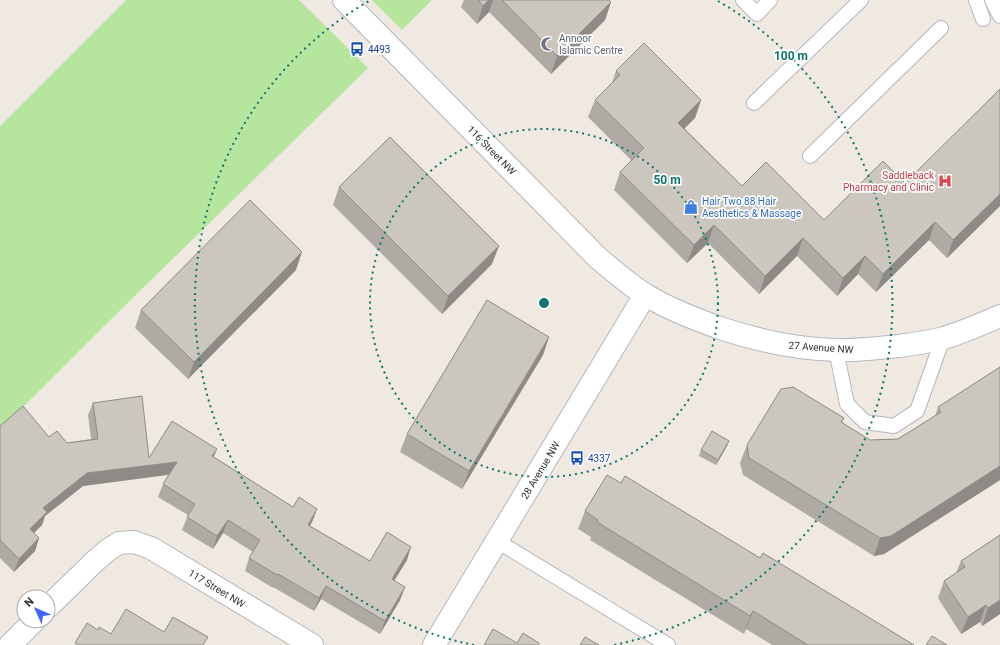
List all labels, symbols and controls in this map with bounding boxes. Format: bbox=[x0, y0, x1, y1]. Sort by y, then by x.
place label: Annoor Islamic Centre bbox=[559, 33, 623, 56]
mosque icon: Annoor Islamic Centre bbox=[540, 36, 556, 52]
bus stop icon: 4493 bbox=[349, 41, 365, 57]
place label: 4493 bbox=[368, 44, 390, 55]
text: 100 m bbox=[774, 49, 808, 63]
street label: 116 Street NW bbox=[465, 124, 518, 177]
place label: Saddleback Pharmacy and Clinic bbox=[843, 170, 935, 193]
text: 50 m bbox=[653, 173, 681, 187]
hospital icon: Saddleback Pharmacy and Clinic bbox=[937, 173, 953, 189]
place label: Hair Two 88 Hair Aesthetics & Massage bbox=[702, 196, 801, 219]
shop icon: Hair Two 88 Hair Aesthetics & Massage bbox=[683, 199, 699, 215]
centre of rings bbox=[537, 296, 551, 310]
street label: 27 Avenue NW bbox=[788, 340, 854, 355]
street label: 28 Avenue NW bbox=[519, 440, 562, 501]
bus stop icon: 4337 bbox=[569, 450, 585, 466]
place label: 4337 bbox=[588, 453, 611, 464]
street label: 117 Street NW bbox=[186, 567, 247, 610]
north arrow bbox=[16, 589, 56, 629]
text: N bbox=[22, 595, 37, 610]

